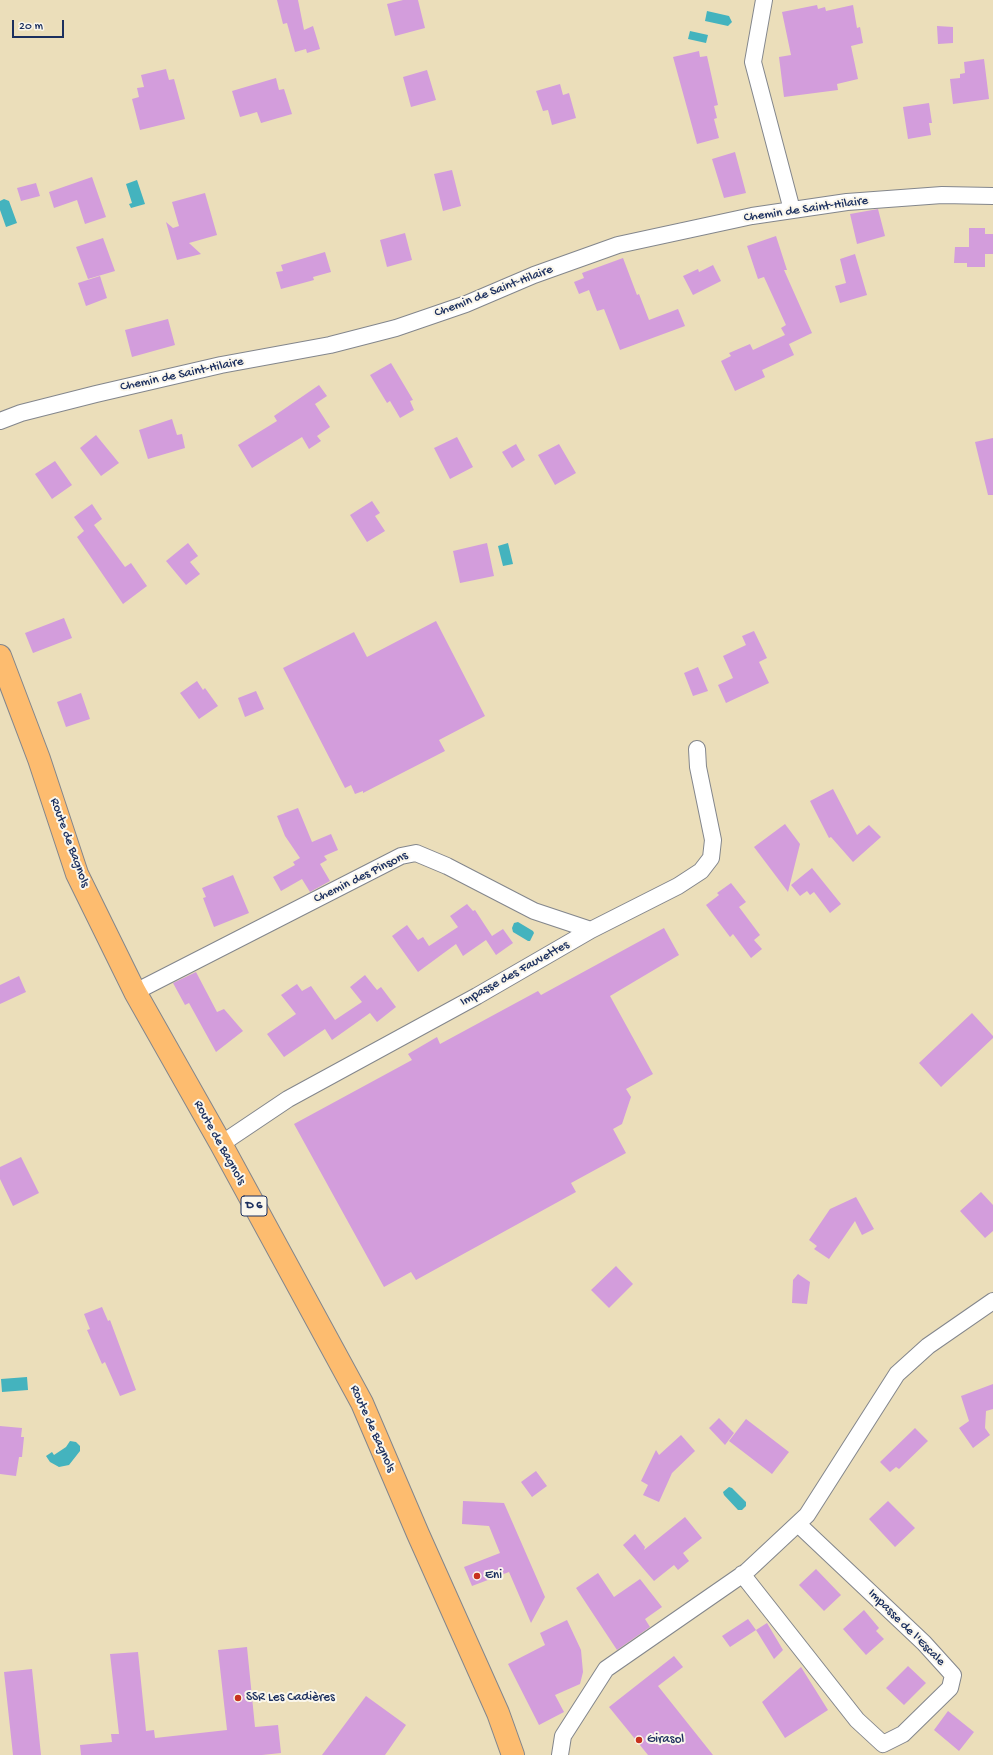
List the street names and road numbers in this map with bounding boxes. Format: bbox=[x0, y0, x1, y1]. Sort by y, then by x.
street label: Chemin de Saint-Hilaire bbox=[743, 194, 869, 226]
street label: Chemin de Saint-Hilaire bbox=[433, 262, 555, 322]
street label: Chemin de Saint-Hilaire bbox=[119, 354, 245, 396]
street label: Route de Bagnols bbox=[46, 796, 92, 890]
street label: Chemin des Pinsons bbox=[311, 848, 411, 908]
street label: Impasse des Fauvettes bbox=[458, 938, 572, 1010]
street label: Route de Bagnols bbox=[189, 1098, 249, 1188]
road number: D 6 bbox=[241, 1196, 267, 1216]
street label: Route de Bagnols bbox=[346, 1383, 398, 1475]
street label: Impasse de l'Escale bbox=[864, 1586, 948, 1670]

